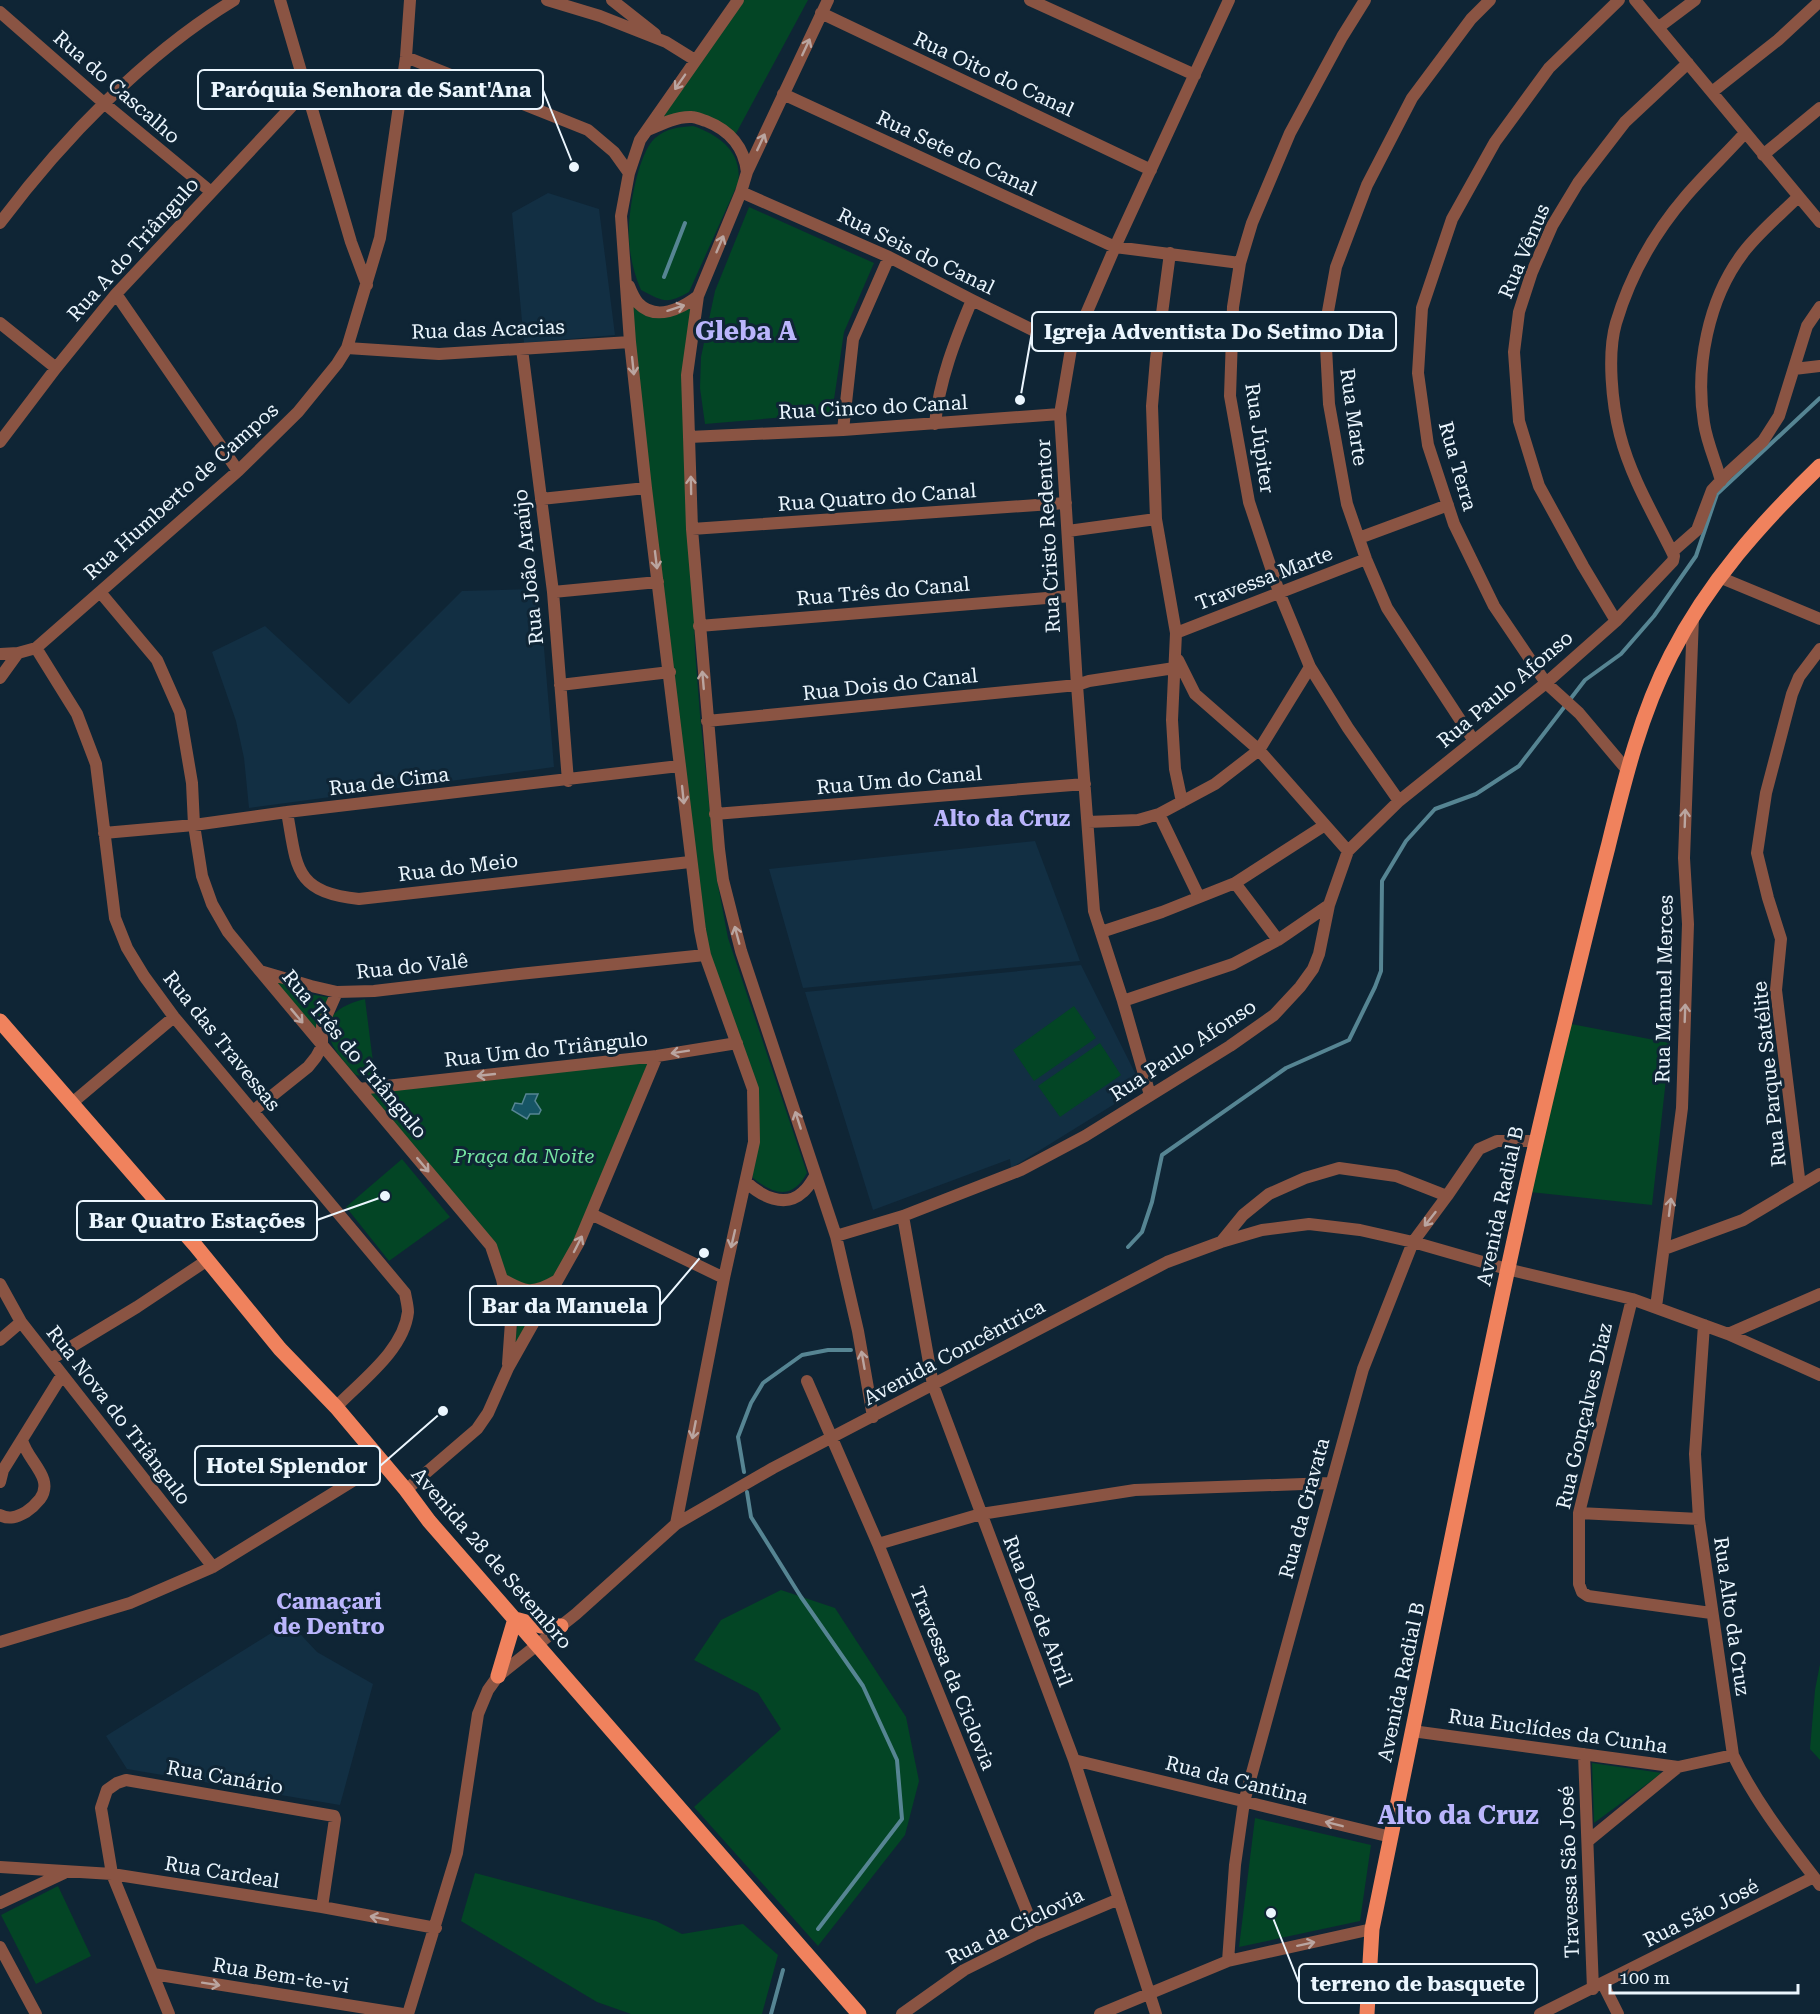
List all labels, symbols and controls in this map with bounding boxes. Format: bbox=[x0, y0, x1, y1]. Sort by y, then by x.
street label: Rua do Cascalho bbox=[49, 25, 185, 149]
street label: Rua Oito do Canal bbox=[910, 26, 1078, 122]
one-way arrow bbox=[800, 39, 812, 57]
callout: Paróquia Senhora de Sant'Ana bbox=[198, 70, 543, 109]
one-way arrow bbox=[674, 73, 686, 90]
text: Paróquia Senhora de Sant'Ana bbox=[211, 78, 532, 102]
street label: Rua Sete do Canal bbox=[873, 105, 1041, 201]
one-way arrow bbox=[755, 134, 767, 152]
street label: Rua A do Triângulo bbox=[62, 172, 204, 326]
street label: Rua Vênus bbox=[1493, 200, 1555, 302]
street label: Rua Seis do Canal bbox=[833, 203, 999, 299]
one-way arrow bbox=[715, 235, 726, 253]
one-way arrow bbox=[666, 302, 685, 313]
callout: Igreja Adventista Do Setimo Dia bbox=[1032, 312, 1396, 351]
street label: Rua das Acacias bbox=[411, 314, 565, 344]
district label: Gleba A bbox=[695, 316, 797, 346]
text: Igreja Adventista Do Setimo Dia bbox=[1044, 320, 1385, 344]
one-way arrow bbox=[628, 356, 639, 376]
street label: Rua Marte bbox=[1335, 367, 1373, 467]
street label: Rua Júpiter bbox=[1240, 381, 1280, 495]
street label: Rua Cinco do Canal bbox=[778, 390, 968, 424]
street label: Rua Humberto de Campos bbox=[79, 397, 283, 585]
street label: Rua Terra bbox=[1434, 418, 1482, 514]
street label: Rua Cristo Redentor bbox=[1031, 438, 1065, 634]
one-way arrow bbox=[685, 476, 697, 496]
street label: Rua Quatro do Canal bbox=[777, 478, 977, 516]
street label: Rua João Araújo bbox=[508, 488, 548, 646]
street label: Travessa Marte bbox=[1192, 541, 1336, 615]
one-way arrow bbox=[651, 550, 662, 569]
street label: Rua Três do Canal bbox=[795, 571, 971, 611]
street label: Rua Paulo Afonso bbox=[1432, 625, 1578, 753]
street label: Rua Dois do Canal bbox=[801, 663, 979, 705]
one-way arrow bbox=[697, 670, 708, 690]
street label: Rua Um do Canal bbox=[815, 761, 983, 799]
street label: Rua de Cima bbox=[328, 762, 451, 800]
one-way arrow bbox=[677, 785, 688, 805]
district label: Alto da Cruz bbox=[934, 806, 1070, 831]
one-way arrow bbox=[1680, 808, 1691, 828]
street label: Rua do Meio bbox=[397, 848, 519, 886]
street label: Rua Manuel Merces bbox=[1650, 895, 1678, 1083]
one-way arrow bbox=[731, 926, 742, 945]
street label: Rua do Valê bbox=[355, 948, 469, 984]
street label: Rua Três do Triângulo bbox=[277, 965, 433, 1143]
street label: Rua das Travessas bbox=[158, 966, 286, 1116]
street label: Rua Parque Satélite bbox=[1747, 980, 1791, 1168]
street label: Rua Paulo Afonso bbox=[1105, 994, 1261, 1106]
one-way arrow bbox=[1679, 1003, 1691, 1023]
one-way arrow bbox=[291, 1008, 304, 1024]
street label: Rua Um do Triângulo bbox=[443, 1026, 649, 1072]
one-way arrow bbox=[670, 1047, 690, 1058]
one-way arrow bbox=[477, 1070, 496, 1081]
one-way arrow bbox=[791, 1111, 802, 1130]
street label: Avenida Radial B bbox=[1471, 1124, 1529, 1288]
park label: Praça da Noite bbox=[453, 1144, 594, 1168]
one-way arrow bbox=[416, 1157, 430, 1172]
one-way arrow bbox=[1664, 1198, 1675, 1217]
callout: Bar Quatro Estações bbox=[77, 1201, 317, 1240]
text: Bar Quatro Estações bbox=[89, 1209, 305, 1233]
one-way arrow bbox=[1424, 1211, 1437, 1227]
one-way arrow bbox=[726, 1230, 738, 1249]
one-way arrow bbox=[572, 1235, 584, 1253]
callout: Bar da Manuela bbox=[470, 1286, 660, 1325]
text: Bar da Manuela bbox=[482, 1294, 649, 1318]
street label: Avenida Concêntrica bbox=[859, 1294, 1049, 1410]
street label: Rua Nova do Triângulo bbox=[42, 1321, 196, 1509]
street label: Rua Gonçalves Diaz bbox=[1551, 1321, 1617, 1511]
one-way arrow bbox=[857, 1350, 868, 1370]
one-way arrow bbox=[688, 1420, 699, 1440]
street label: Rua da Gravata bbox=[1274, 1435, 1334, 1581]
callout: Hotel Splendor bbox=[195, 1446, 380, 1485]
text: Hotel Splendor bbox=[206, 1454, 368, 1478]
street label: Avenida 28 de Setembro bbox=[407, 1462, 577, 1654]
street label: Rua Dez de Abril bbox=[998, 1532, 1078, 1690]
street label: Rua Alto da Cruz bbox=[1709, 1535, 1755, 1697]
street label: Travessa da Ciclovia bbox=[905, 1583, 1001, 1774]
district label: Camaçari de Dentro bbox=[273, 1589, 385, 1639]
street label: Avenida Radial B bbox=[1372, 1600, 1430, 1764]
street label: Rua Euclídes da Cunha bbox=[1447, 1704, 1669, 1758]
street label: Rua da Cantina bbox=[1163, 1751, 1311, 1809]
street label: Rua Canário bbox=[165, 1755, 285, 1799]
street label: Travessa São José bbox=[1554, 1785, 1584, 1959]
district label: Alto da Cruz bbox=[1377, 1800, 1539, 1830]
one-way arrow bbox=[1325, 1817, 1344, 1829]
street label: Rua Cardeal bbox=[163, 1851, 281, 1893]
street label: Rua São José bbox=[1639, 1874, 1763, 1952]
street label: Rua da Ciclovia bbox=[943, 1882, 1088, 1970]
one-way arrow bbox=[369, 1912, 389, 1923]
one-way arrow bbox=[1295, 1938, 1315, 1949]
street label: Rua Bem-te-vi bbox=[211, 1952, 351, 1998]
scale bar bbox=[1610, 1957, 1798, 1995]
callout: terreno de basquete bbox=[1299, 1964, 1537, 2003]
text: 100 m bbox=[1619, 1967, 1670, 1988]
text: terreno de basquete bbox=[1311, 1972, 1525, 1996]
one-way arrow bbox=[201, 1978, 220, 1989]

